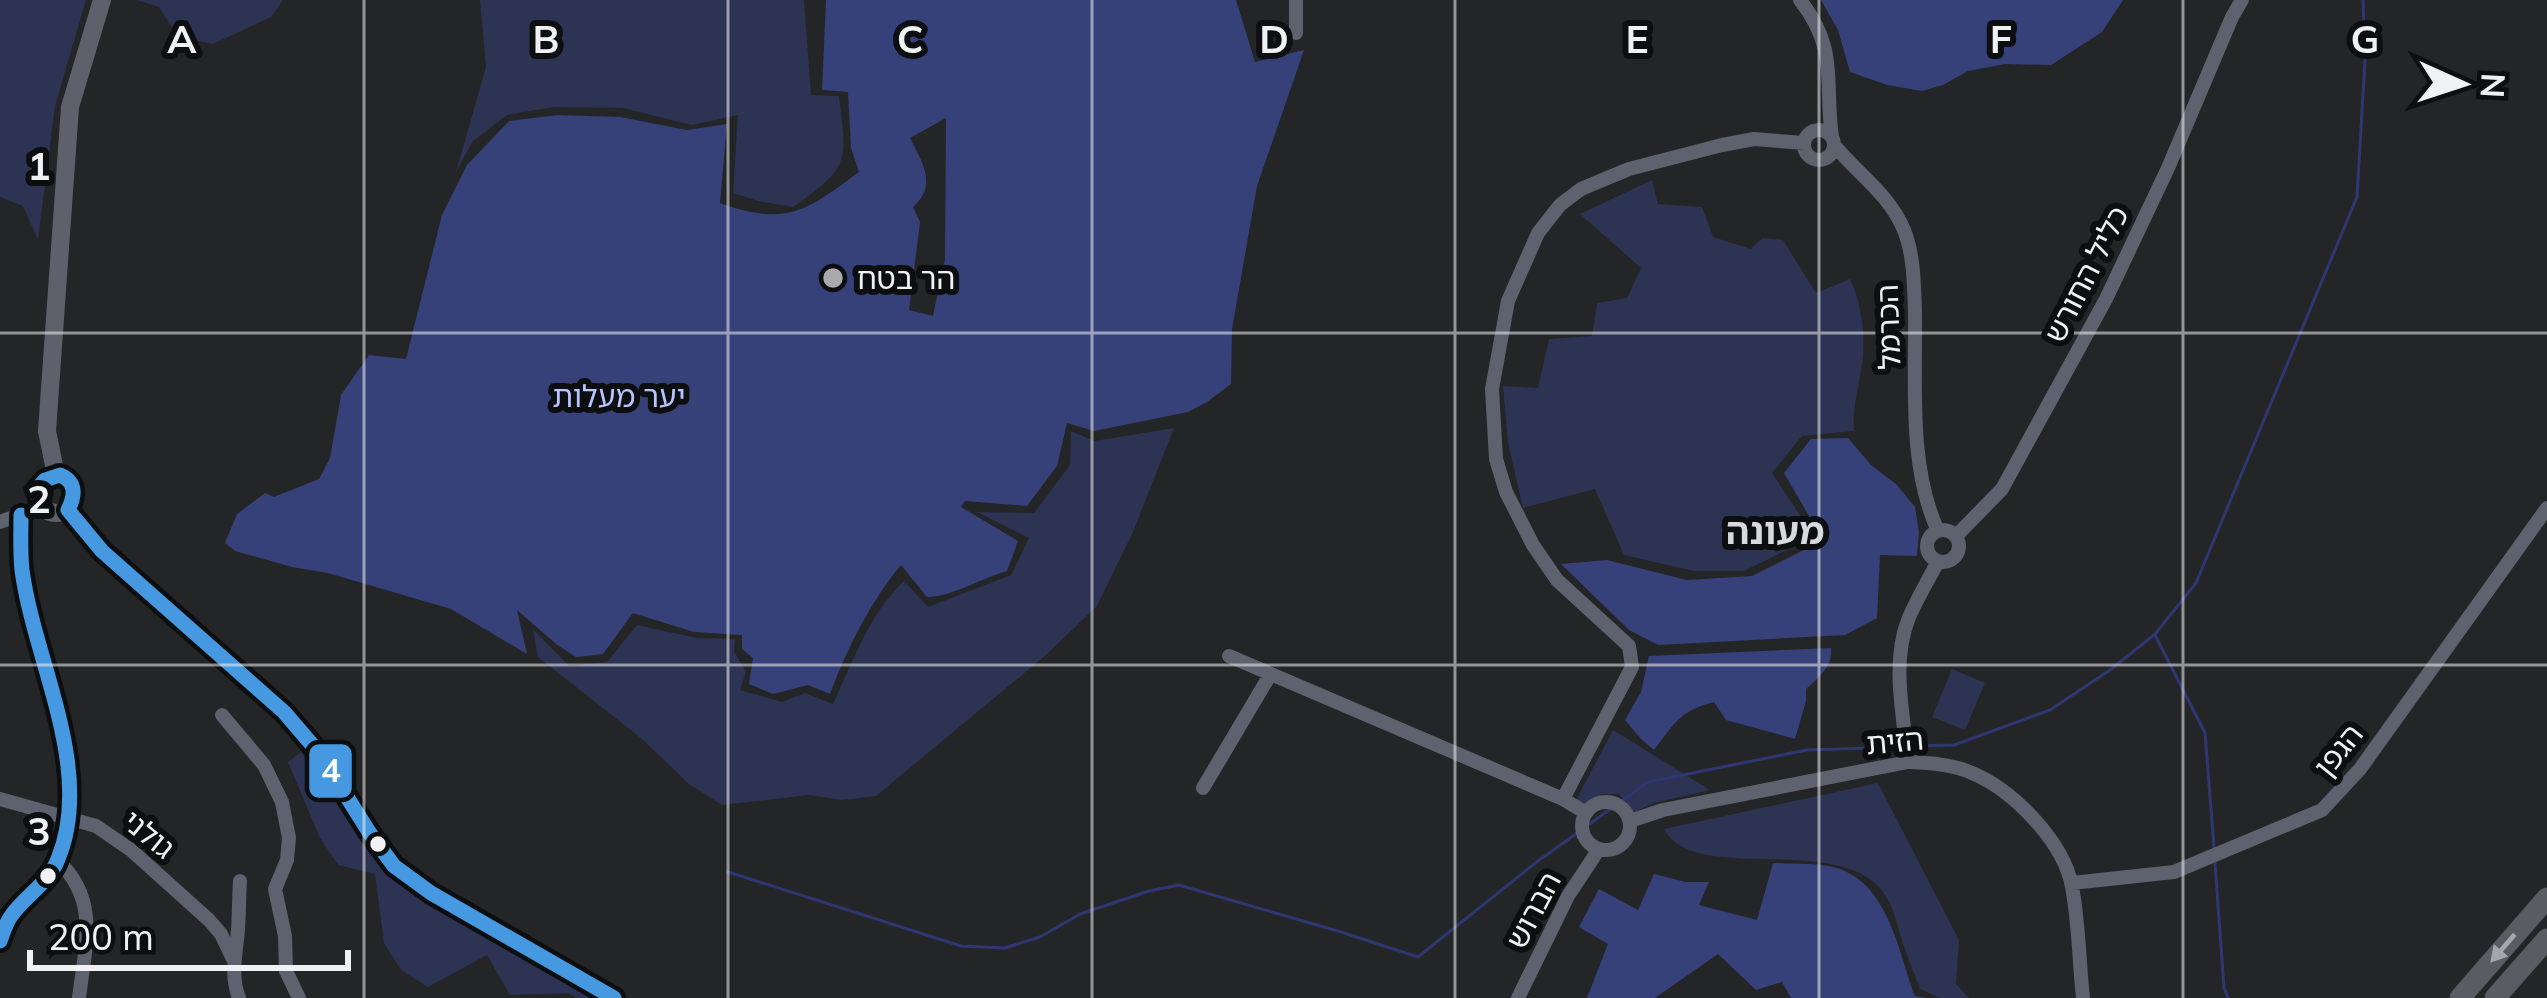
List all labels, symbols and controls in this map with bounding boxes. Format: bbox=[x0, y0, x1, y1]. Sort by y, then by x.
text: A bbox=[167, 14, 197, 63]
text: B bbox=[533, 14, 559, 63]
text: C bbox=[897, 14, 923, 63]
text: D bbox=[1259, 14, 1289, 63]
text: E bbox=[1625, 14, 1649, 63]
text: F bbox=[1990, 14, 2012, 63]
text: G bbox=[2351, 14, 2379, 63]
north arrow bbox=[2403, 24, 2523, 144]
text: N bbox=[2472, 72, 2515, 99]
text: 1 bbox=[27, 141, 51, 190]
street label: כליל החורש bbox=[2035, 199, 2137, 349]
place label: הר בטח bbox=[857, 259, 955, 297]
marker: הר בטח bbox=[820, 265, 846, 291]
street label: הכרמל bbox=[1868, 284, 1908, 370]
park label: יער מעלות bbox=[553, 377, 686, 415]
text: 2 bbox=[27, 474, 51, 523]
district label: מעונה bbox=[1726, 508, 1824, 553]
street label: הגפן bbox=[2305, 716, 2371, 784]
street label: הזית bbox=[1865, 720, 1925, 762]
line badge: 4 bbox=[307, 742, 354, 800]
text: 4 bbox=[321, 749, 341, 790]
street label: גולני bbox=[115, 802, 183, 866]
text: 3 bbox=[27, 806, 51, 855]
unlabelled marker bbox=[367, 833, 389, 855]
unlabelled marker bbox=[37, 865, 59, 887]
street label: הברוש bbox=[1497, 865, 1569, 955]
scale bar bbox=[30, 896, 348, 970]
text: 200 m bbox=[48, 914, 154, 959]
one-way arrow bbox=[2491, 933, 2517, 963]

